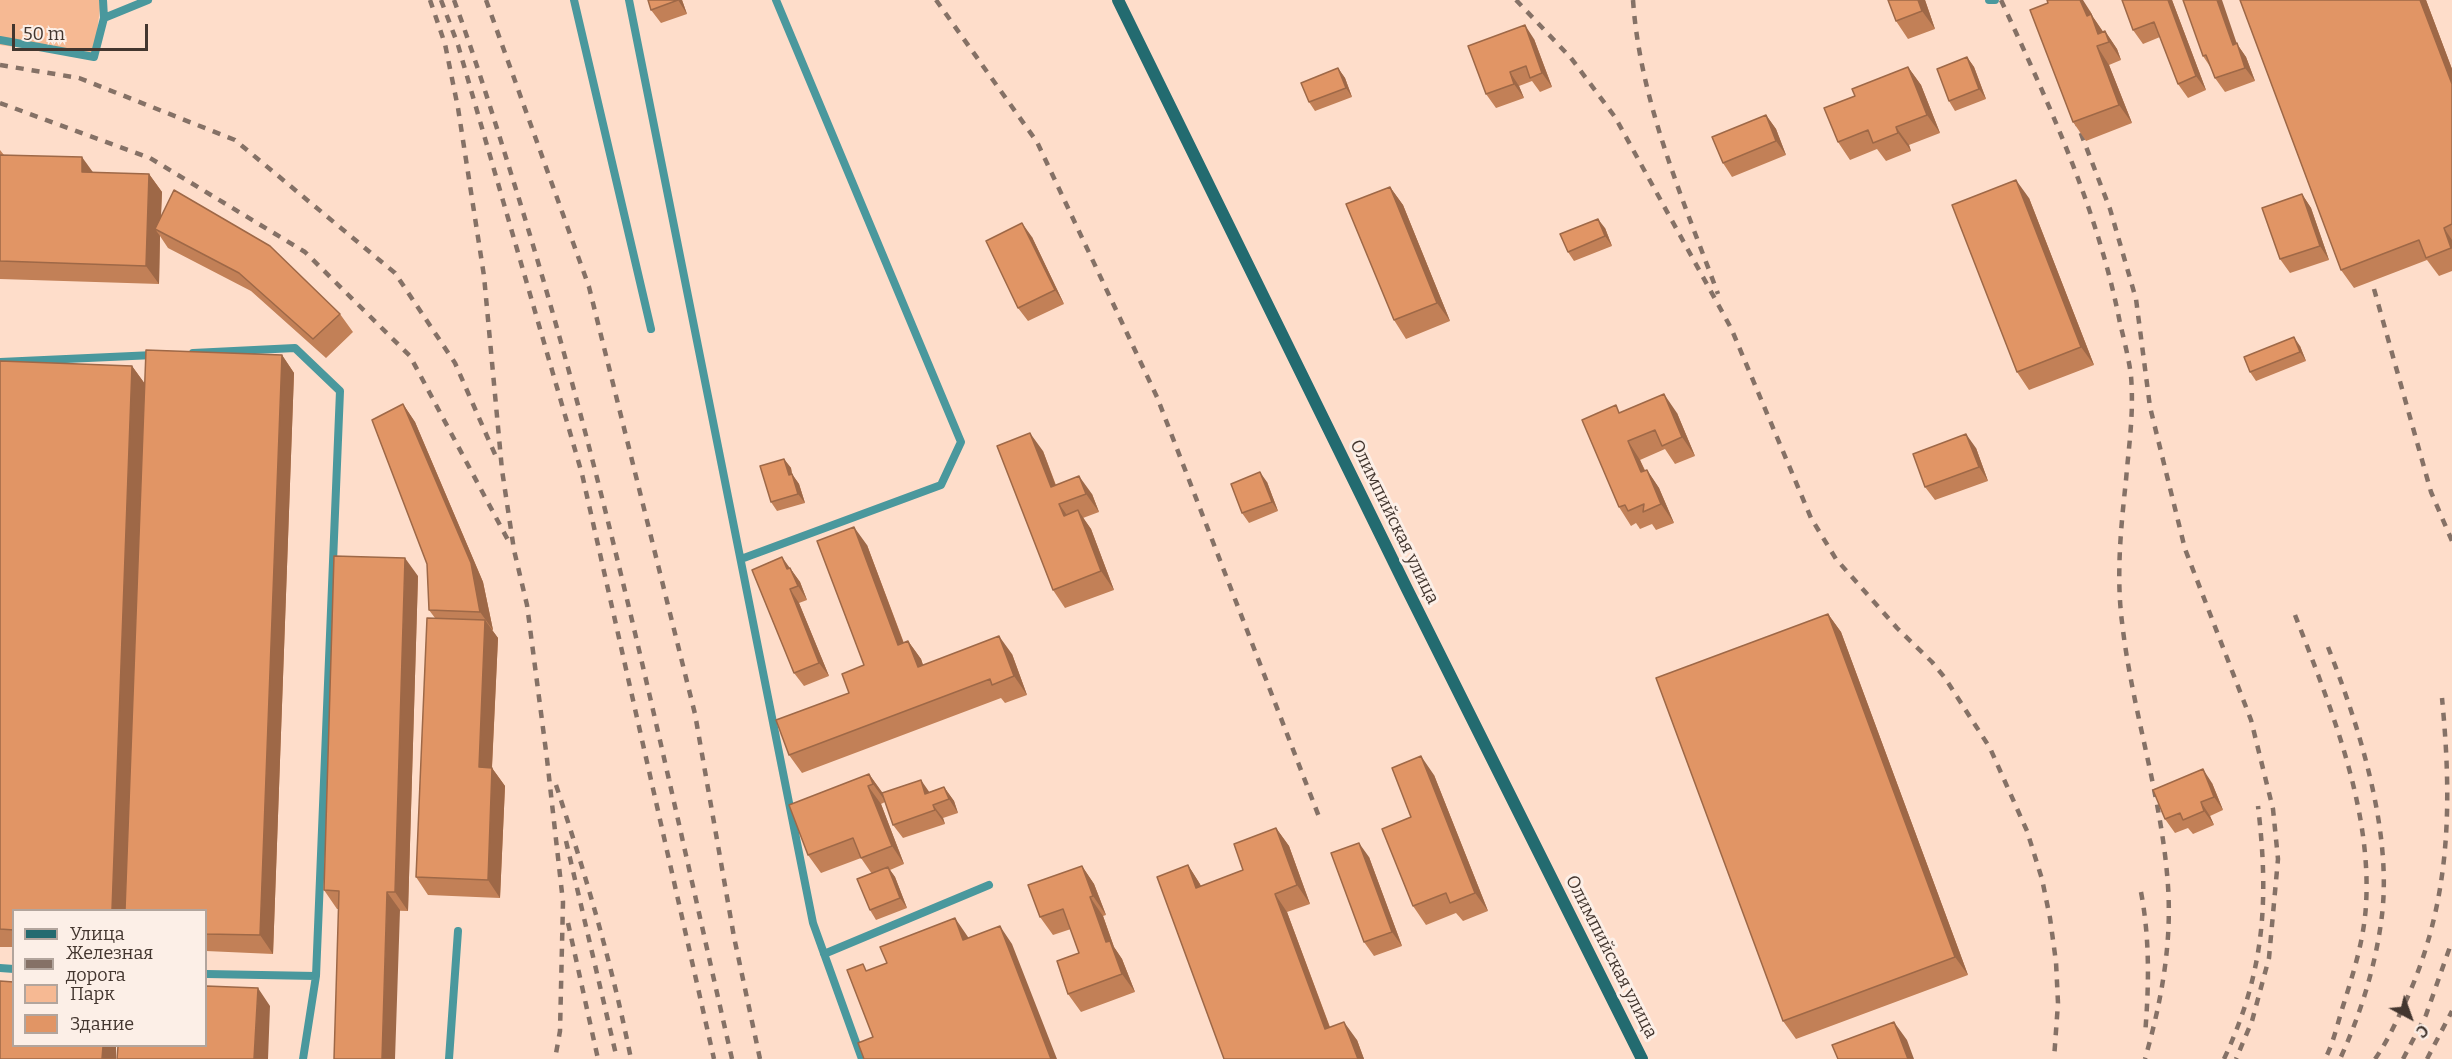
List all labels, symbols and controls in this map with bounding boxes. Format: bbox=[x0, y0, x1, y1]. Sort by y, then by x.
scale bar bbox=[15, 12, 152, 50]
text: 50 m bbox=[23, 23, 65, 45]
street label: Олимпийская улица bbox=[1345, 436, 1443, 608]
street label: Олимпийская улица bbox=[1560, 872, 1662, 1042]
legend bbox=[12, 909, 207, 1047]
text: Улица bbox=[70, 923, 125, 945]
text: Железная дорога bbox=[66, 942, 153, 986]
text: Парк bbox=[70, 983, 115, 1005]
north arrow bbox=[2380, 987, 2440, 1047]
text: Здание bbox=[70, 1013, 134, 1035]
text: С bbox=[2412, 1020, 2432, 1041]

